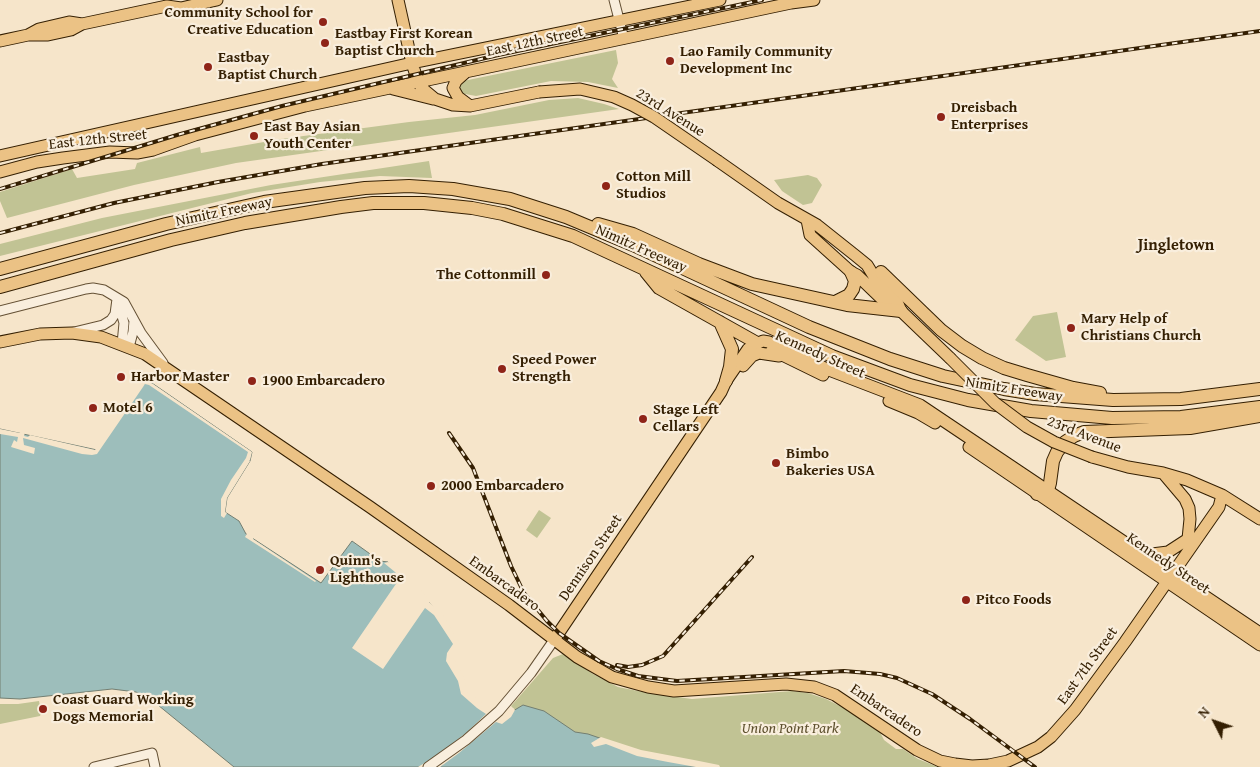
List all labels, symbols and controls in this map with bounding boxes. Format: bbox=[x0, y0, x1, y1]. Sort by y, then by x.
place label: Community School for Creative Education bbox=[165, 4, 313, 39]
marker: Community School for Creative Education bbox=[317, 16, 329, 28]
street label: East 12th Street bbox=[485, 23, 585, 61]
place label: Eastbay First Korean Baptist Church bbox=[335, 25, 472, 60]
marker: Eastbay First Korean Baptist Church bbox=[319, 37, 331, 49]
place label: Lao Family Community Development Inc bbox=[680, 43, 832, 78]
place label: Eastbay Baptist Church bbox=[218, 49, 317, 84]
marker: Lao Family Community Development Inc bbox=[664, 55, 676, 67]
marker: Eastbay Baptist Church bbox=[202, 61, 214, 73]
street label: 23rd Avenue bbox=[632, 85, 708, 141]
place label: Dreisbach Enterprises bbox=[951, 99, 1028, 134]
marker: Dreisbach Enterprises bbox=[935, 111, 947, 123]
place label: East Bay Asian Youth Center bbox=[264, 118, 360, 153]
street label: East 12th Street bbox=[48, 126, 148, 154]
marker: East Bay Asian Youth Center bbox=[248, 130, 260, 142]
place label: Cotton Mill Studios bbox=[616, 168, 691, 203]
marker: Cotton Mill Studios bbox=[600, 180, 612, 192]
street label: Nimitz Freeway bbox=[174, 193, 274, 231]
street label: Nimitz Freeway bbox=[593, 221, 689, 277]
district label: Jingletown bbox=[1138, 236, 1214, 256]
place label: The Cottonmill bbox=[436, 266, 536, 284]
marker: The Cottonmill bbox=[540, 269, 552, 281]
place label: Mary Help of Christians Church bbox=[1081, 310, 1201, 345]
marker: Mary Help of Christians Church bbox=[1065, 322, 1077, 334]
street label: Kennedy Street bbox=[772, 327, 868, 383]
place label: Speed Power Strength bbox=[512, 351, 596, 386]
marker: Speed Power Strength bbox=[496, 363, 508, 375]
place label: Harbor Master bbox=[131, 368, 229, 386]
marker: Harbor Master bbox=[115, 371, 127, 383]
place label: 1900 Embarcadero bbox=[262, 372, 385, 390]
street label: Nimitz Freeway bbox=[964, 373, 1064, 407]
marker: 1900 Embarcadero bbox=[246, 375, 258, 387]
place label: Motel 6 bbox=[103, 399, 153, 417]
place label: Stage Left Cellars bbox=[653, 401, 719, 436]
marker: Motel 6 bbox=[87, 402, 99, 414]
marker: Stage Left Cellars bbox=[637, 413, 649, 425]
street label: 23rd Avenue bbox=[1044, 413, 1124, 457]
place label: Bimbo Bakeries USA bbox=[786, 445, 875, 480]
marker: Bimbo Bakeries USA bbox=[770, 457, 782, 469]
place label: 2000 Embarcadero bbox=[441, 477, 564, 495]
marker: 2000 Embarcadero bbox=[425, 480, 437, 492]
street label: Dennison Street bbox=[555, 511, 627, 605]
street label: Kennedy Street bbox=[1123, 530, 1213, 598]
place label: Quinn's Lighthouse bbox=[330, 552, 404, 587]
street label: Embarcadero bbox=[465, 552, 543, 616]
marker: Quinn's Lighthouse bbox=[314, 564, 326, 576]
place label: Pitco Foods bbox=[976, 591, 1051, 609]
marker: Pitco Foods bbox=[960, 594, 972, 606]
street label: East 7th Street bbox=[1054, 624, 1122, 708]
street label: Embarcadero bbox=[847, 680, 925, 742]
place label: Coast Guard Working Dogs Memorial bbox=[53, 691, 194, 726]
north arrow bbox=[1190, 697, 1240, 747]
text: N bbox=[1193, 702, 1214, 722]
marker: Coast Guard Working Dogs Memorial bbox=[37, 703, 49, 715]
park label: Union Point Park bbox=[741, 720, 839, 738]

